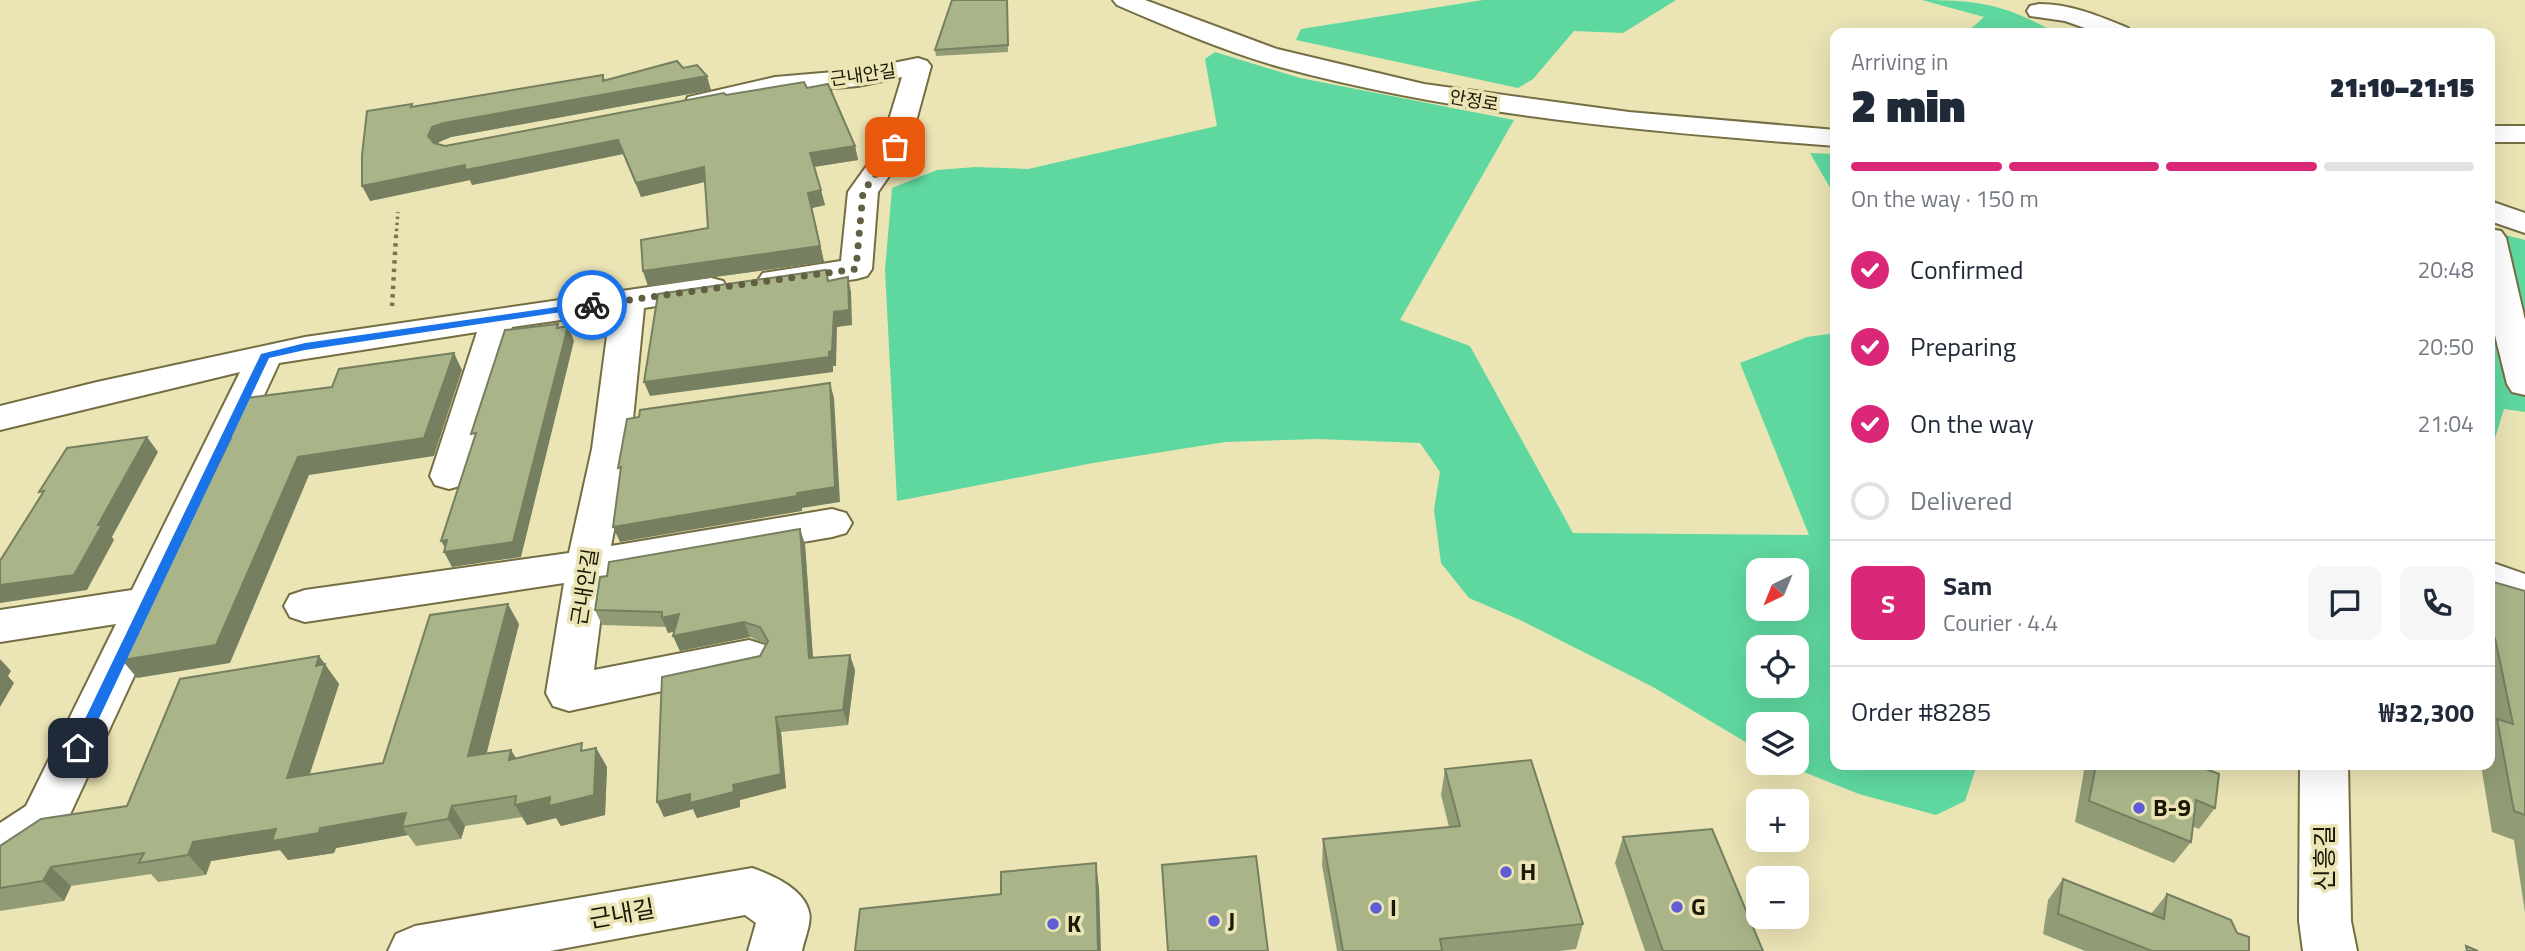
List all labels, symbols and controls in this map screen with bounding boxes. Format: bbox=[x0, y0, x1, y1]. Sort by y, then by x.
text: Arriving in bbox=[1851, 44, 1948, 79]
street label: 근내안길 bbox=[828, 57, 898, 92]
text: 21:10–21:15 bbox=[2330, 68, 2474, 107]
text: 2 min bbox=[1851, 70, 1965, 140]
street label: 안정로 bbox=[1447, 83, 1501, 118]
pin bbox=[865, 117, 925, 177]
icon: bag bbox=[876, 128, 914, 166]
text: On the way · 150 m bbox=[1851, 181, 2039, 216]
text: Confirmed bbox=[1910, 250, 2024, 289]
icon: check bbox=[1851, 251, 1889, 289]
text: 20:48 bbox=[2417, 252, 2474, 287]
courier bbox=[557, 270, 627, 340]
icon: bike bbox=[573, 286, 611, 324]
text: Preparing bbox=[1910, 327, 2016, 366]
icon: check bbox=[1851, 328, 1889, 366]
text: 20:50 bbox=[2417, 329, 2474, 364]
text: On the way bbox=[1910, 404, 2034, 443]
icon: check bbox=[1851, 405, 1889, 443]
text: 21:04 bbox=[2417, 406, 2474, 441]
text: Delivered bbox=[1910, 481, 2013, 520]
street label: 근내안길 bbox=[562, 546, 606, 628]
north arrow bbox=[1746, 558, 1810, 621]
map controls bbox=[1746, 558, 1809, 929]
text: Sam bbox=[1943, 566, 1992, 605]
button: chat bbox=[2308, 566, 2382, 640]
button: phone bbox=[2400, 566, 2474, 640]
text: S bbox=[1881, 584, 1895, 623]
text: Courier · 4.4 bbox=[1943, 605, 2058, 640]
button: locate bbox=[1746, 635, 1809, 698]
text: Order #8285 bbox=[1851, 692, 1991, 731]
text: ₩32,300 bbox=[2379, 693, 2474, 732]
button: layers bbox=[1746, 712, 1809, 775]
pin bbox=[48, 718, 108, 778]
icon: home bbox=[59, 729, 97, 767]
button: + bbox=[1746, 789, 1809, 852]
place label: B-9 bbox=[2153, 789, 2191, 825]
marker: B-9 bbox=[2131, 800, 2147, 816]
street label: 신흥길 bbox=[2306, 825, 2342, 891]
place label: H bbox=[1520, 853, 1536, 889]
marker: H bbox=[1498, 864, 1514, 880]
button: − bbox=[1746, 866, 1809, 929]
place label: G bbox=[1691, 888, 1706, 924]
place label: I bbox=[1390, 889, 1397, 925]
street label: 근내길 bbox=[586, 890, 658, 936]
marker: G bbox=[1669, 899, 1685, 915]
marker: I bbox=[1368, 900, 1384, 916]
place label: J bbox=[1228, 902, 1235, 938]
place label: K bbox=[1067, 905, 1081, 941]
marker: J bbox=[1206, 913, 1222, 929]
marker: K bbox=[1045, 916, 1061, 932]

